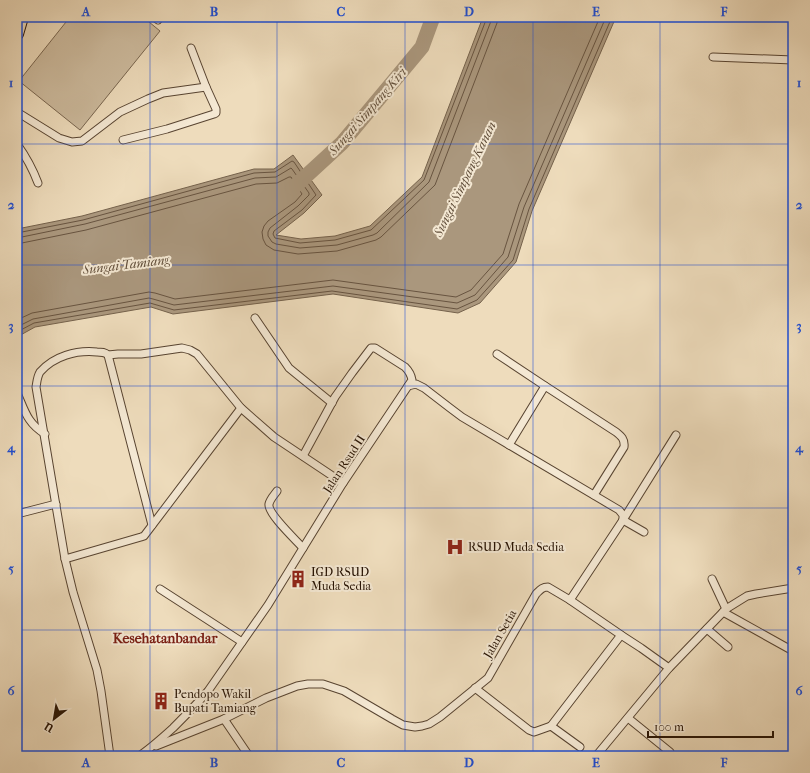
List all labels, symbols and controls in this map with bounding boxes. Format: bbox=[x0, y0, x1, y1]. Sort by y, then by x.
text: A bbox=[81, 4, 91, 19]
text: B bbox=[210, 4, 219, 19]
text: C bbox=[337, 4, 346, 19]
text: D bbox=[464, 4, 474, 19]
text: E bbox=[592, 4, 600, 19]
text: F bbox=[720, 4, 728, 19]
water label: Sungai Simpang Kiri bbox=[325, 63, 410, 159]
text: 1 bbox=[9, 75, 14, 90]
text: 1 bbox=[797, 75, 802, 90]
water label: Sungai Simpang Kanan bbox=[430, 119, 499, 240]
text: 2 bbox=[8, 197, 15, 212]
text: 2 bbox=[796, 197, 803, 212]
water label: Sungai Tamiang bbox=[81, 252, 171, 277]
text: 3 bbox=[8, 318, 14, 334]
text: 3 bbox=[796, 318, 802, 334]
street label: Jalan Rsud II bbox=[319, 432, 368, 497]
text: 4 bbox=[6, 440, 16, 456]
text: 4 bbox=[794, 440, 804, 456]
hospital icon: RSUD Muda Sedia bbox=[445, 537, 465, 557]
place label: RSUD Muda Sedia bbox=[468, 540, 564, 554]
text: 5 bbox=[8, 561, 14, 576]
text: 5 bbox=[796, 561, 802, 576]
place label: IGD RSUD Muda Sedia bbox=[311, 565, 371, 593]
building icon: IGD RSUD Muda Sedia bbox=[288, 569, 308, 589]
street label: Jalan Setia bbox=[480, 607, 520, 662]
district label: Kesehatanbandar bbox=[113, 630, 218, 647]
text: 6 bbox=[7, 683, 15, 698]
text: 6 bbox=[795, 683, 803, 698]
place label: Pendopo Wakil Bupati Tamiang bbox=[174, 687, 257, 715]
building icon: Pendopo Wakil Bupati Tamiang bbox=[151, 691, 171, 711]
north arrow bbox=[34, 699, 74, 739]
scale bar bbox=[648, 713, 773, 739]
text: U bbox=[42, 719, 57, 735]
text: 100 m bbox=[654, 720, 684, 734]
text: A bbox=[81, 755, 91, 770]
text: B bbox=[210, 755, 219, 770]
text: C bbox=[337, 755, 346, 770]
text: D bbox=[464, 755, 474, 770]
text: E bbox=[592, 755, 600, 770]
text: F bbox=[720, 755, 728, 770]

